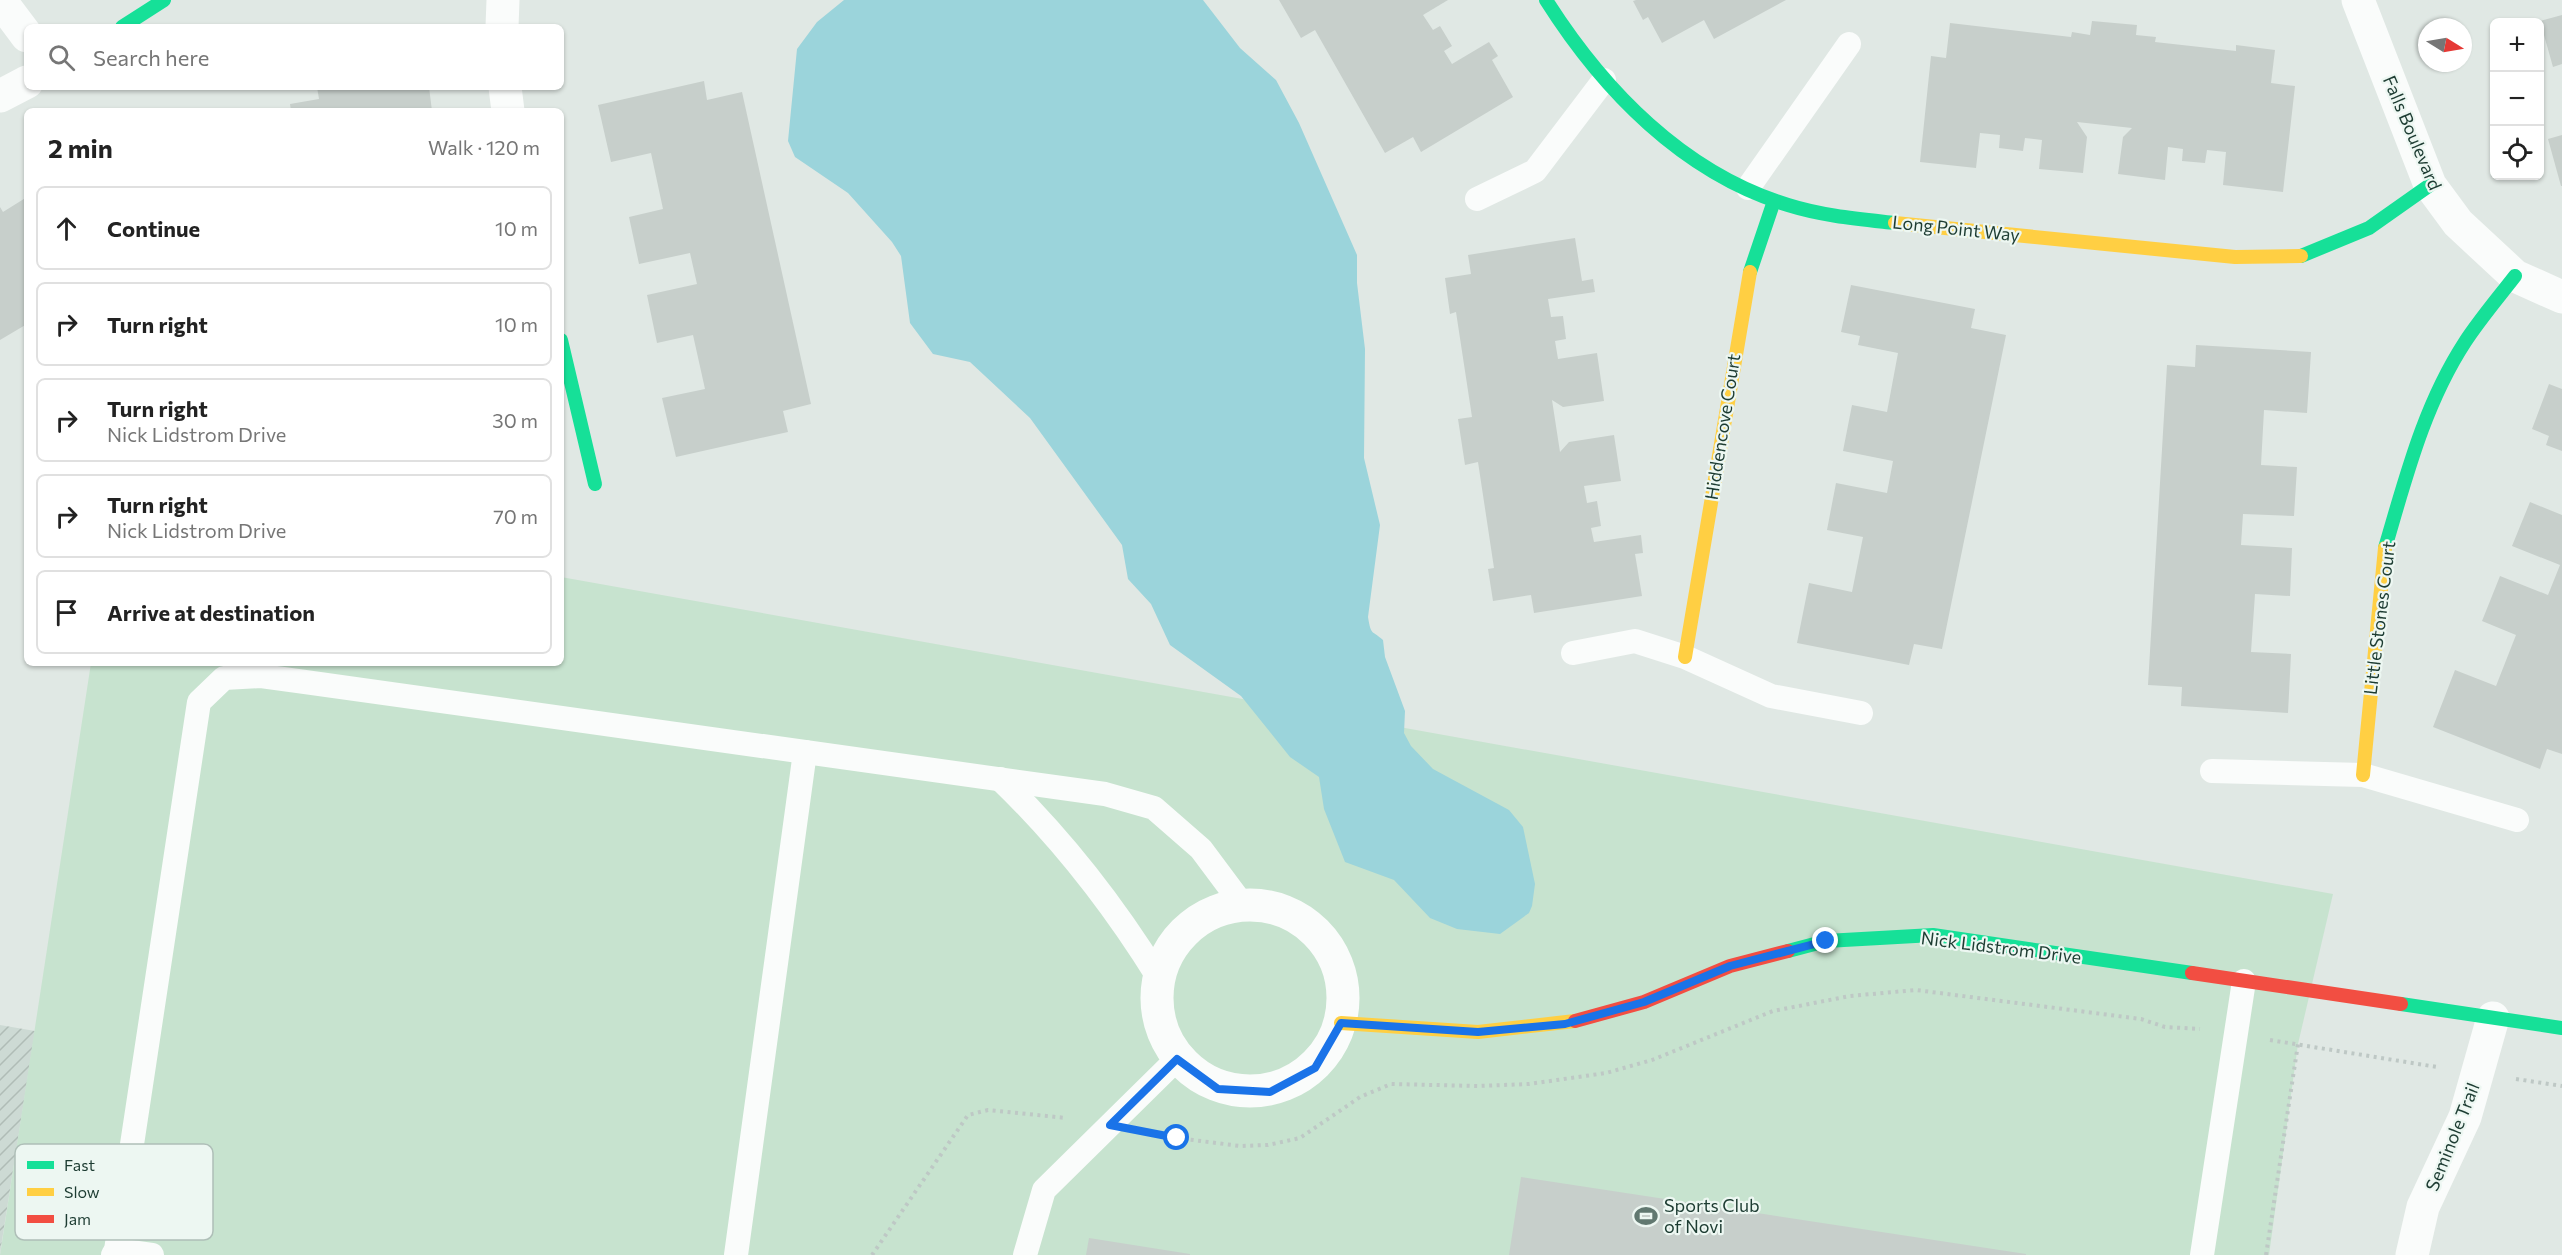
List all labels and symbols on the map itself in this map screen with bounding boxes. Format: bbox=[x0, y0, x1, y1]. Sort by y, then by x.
north arrow bbox=[2418, 18, 2472, 72]
street label: Falls Boulevard bbox=[2379, 72, 2447, 193]
street label: Long Point Way bbox=[1891, 210, 2021, 246]
street label: Hiddencove Court bbox=[1700, 352, 1744, 501]
street label: Little Stones Court bbox=[2359, 540, 2399, 696]
street label: Nick Lidstrom Drive bbox=[1920, 926, 2083, 968]
route end bbox=[1812, 927, 1838, 953]
street label: Seminole Trail bbox=[2420, 1079, 2484, 1194]
route start bbox=[1163, 1124, 1189, 1150]
legend bbox=[15, 1144, 213, 1240]
text: Fast bbox=[64, 1155, 95, 1174]
text: Slow bbox=[64, 1182, 100, 1201]
place label: Sports Club of Novi bbox=[1664, 1194, 1760, 1237]
sports icon: Sports Club of Novi bbox=[1633, 1203, 1659, 1229]
text: Jam bbox=[64, 1209, 91, 1228]

